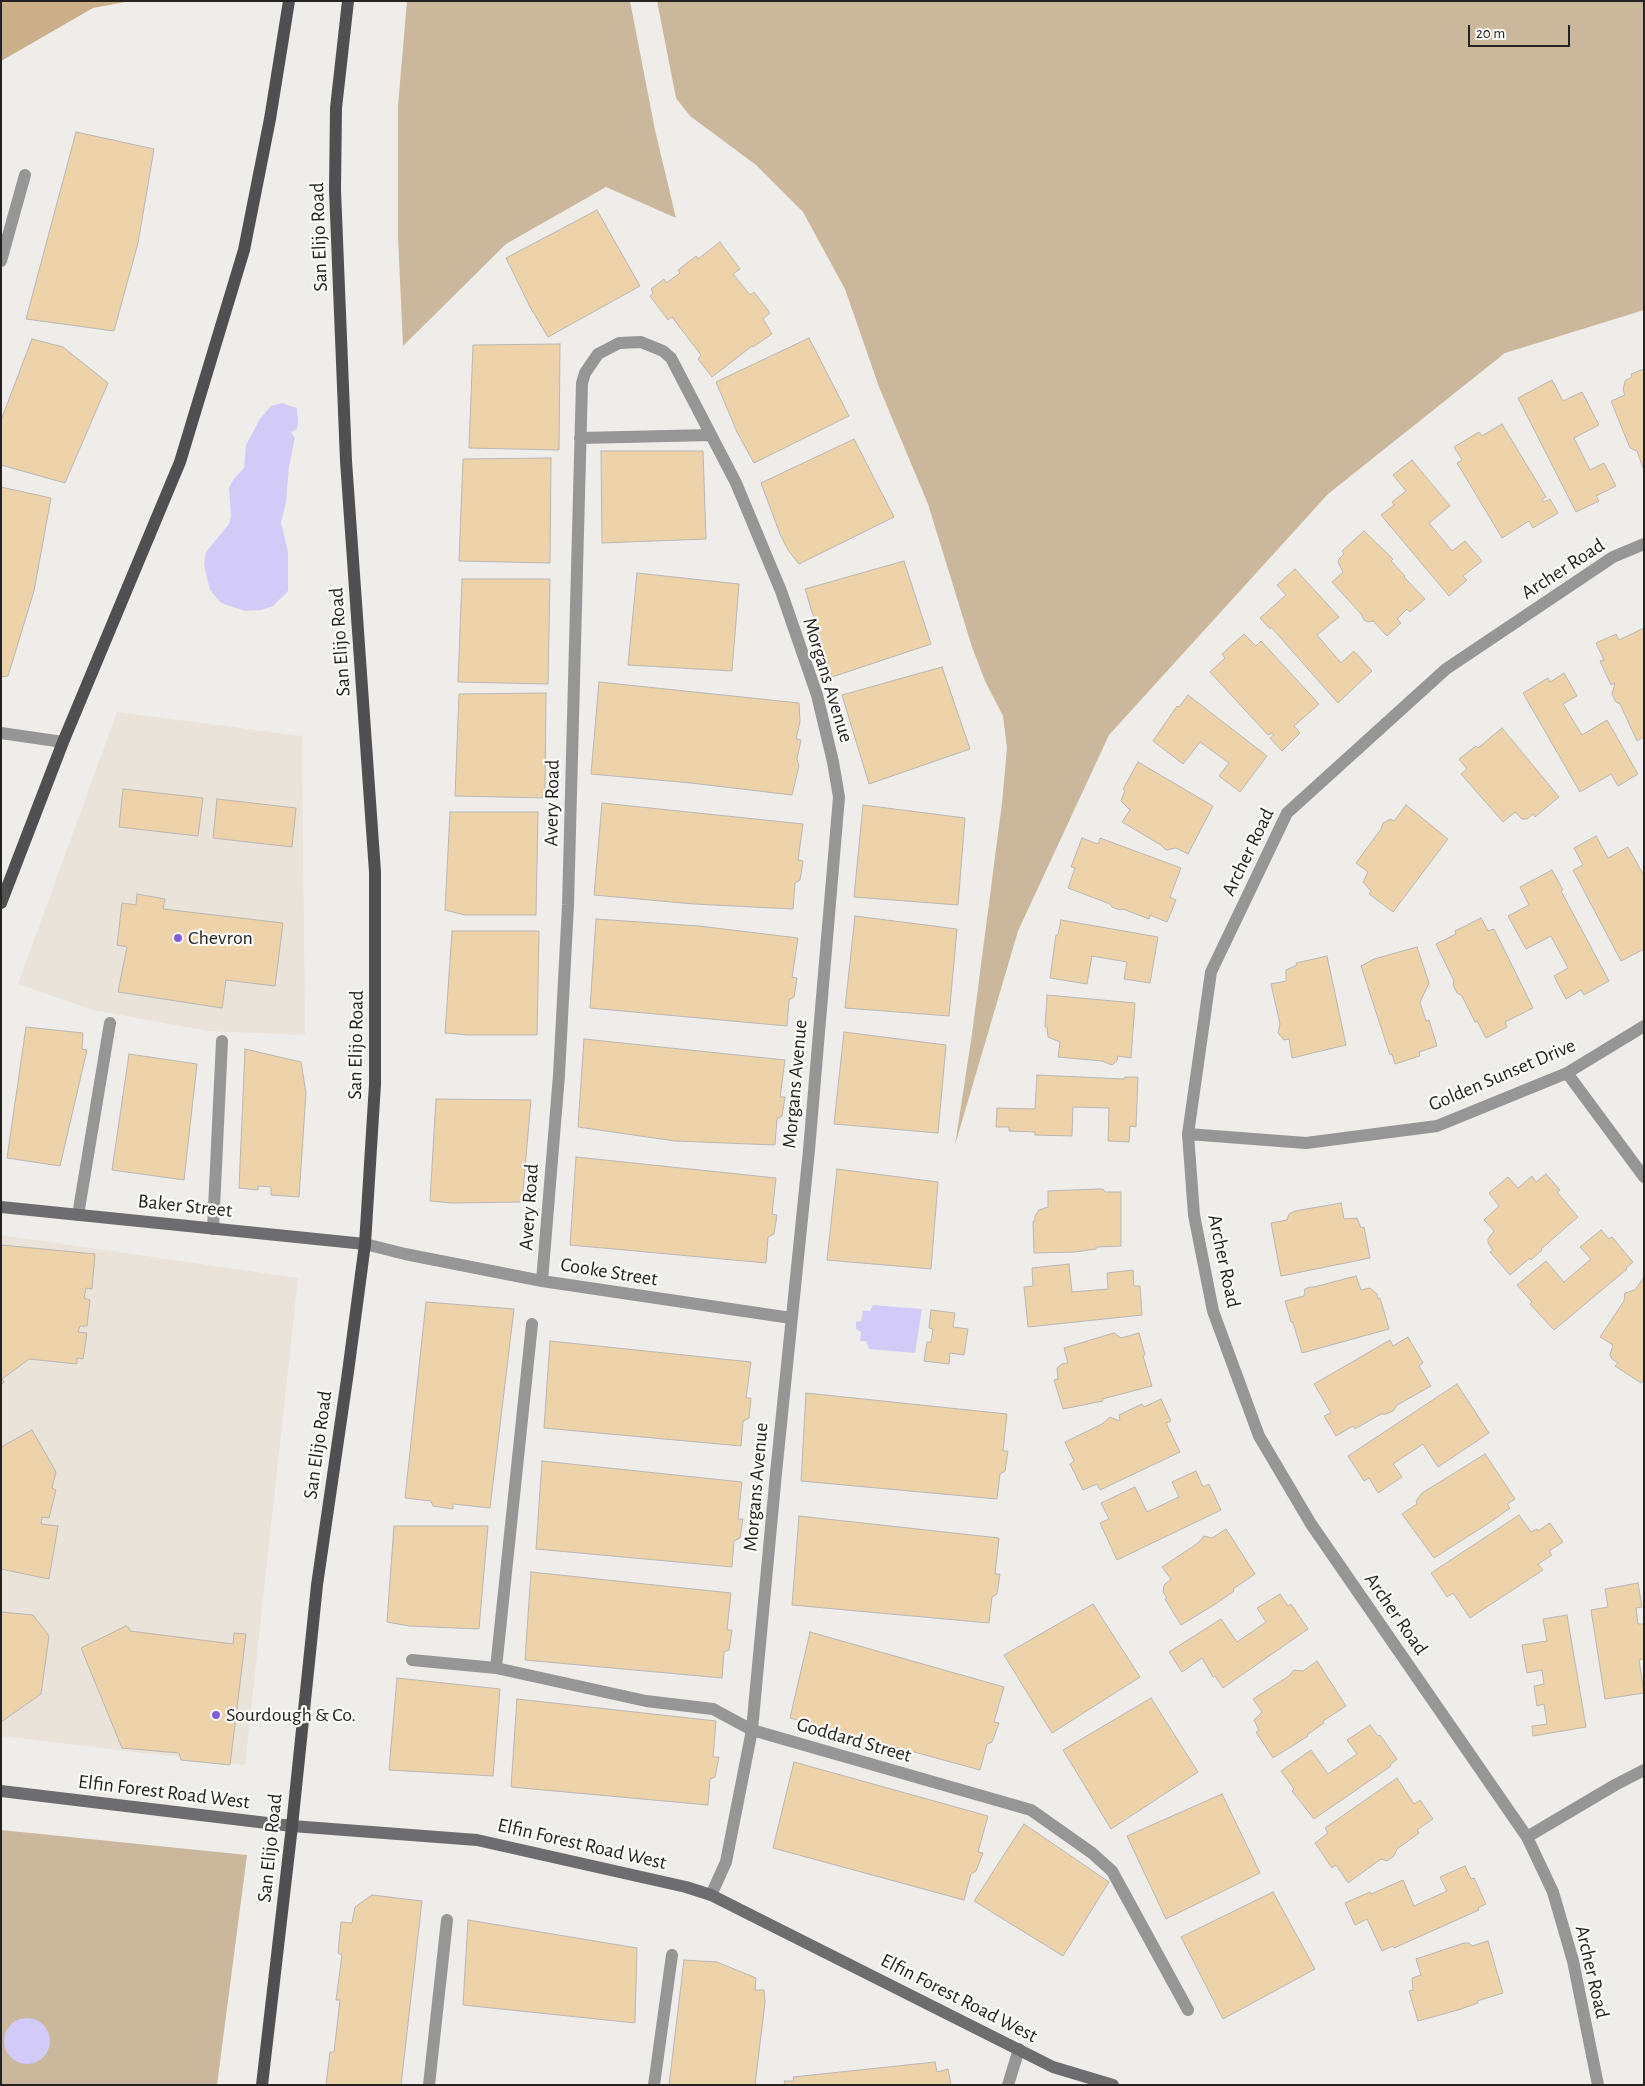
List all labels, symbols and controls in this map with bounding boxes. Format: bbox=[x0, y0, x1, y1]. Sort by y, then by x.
scale bar bbox=[1470, 15, 1572, 47]
text: 20 m bbox=[1476, 26, 1505, 41]
street label: San Elijo Road bbox=[305, 182, 333, 292]
street label: Archer Road bbox=[1517, 533, 1609, 605]
street label: San Elijo Road bbox=[324, 587, 356, 697]
street label: Morgans Avenue bbox=[798, 615, 858, 745]
street label: Avery Road bbox=[539, 759, 565, 847]
street label: Archer Road bbox=[1216, 804, 1280, 900]
place label: Chevron bbox=[188, 926, 253, 950]
marker: Chevron bbox=[172, 932, 184, 944]
street label: San Elijo Road bbox=[343, 990, 369, 1100]
street label: Morgans Avenue bbox=[777, 1019, 813, 1149]
street label: Golden Sunset Drive bbox=[1425, 1033, 1579, 1117]
street label: Avery Road bbox=[514, 1163, 544, 1251]
street label: Baker Street bbox=[137, 1189, 233, 1223]
street label: Archer Road bbox=[1202, 1212, 1246, 1310]
street label: Cooke Street bbox=[559, 1252, 659, 1292]
street label: San Elijo Road bbox=[299, 1389, 337, 1501]
street label: Morgans Avenue bbox=[738, 1422, 774, 1552]
street label: Archer Road bbox=[1359, 1568, 1433, 1660]
place label: Sourdough & Co. bbox=[226, 1703, 356, 1727]
marker: Sourdough & Co. bbox=[210, 1709, 222, 1721]
street label: Goddard Street bbox=[794, 1712, 914, 1768]
street label: Elfin Forest Road West bbox=[77, 1770, 251, 1814]
street label: San Elijo Road bbox=[252, 1792, 288, 1904]
street label: Elfin Forest Road West bbox=[495, 1813, 669, 1875]
street label: Archer Road bbox=[1570, 1923, 1614, 2021]
street label: Elfin Forest Road West bbox=[877, 1948, 1041, 2048]

